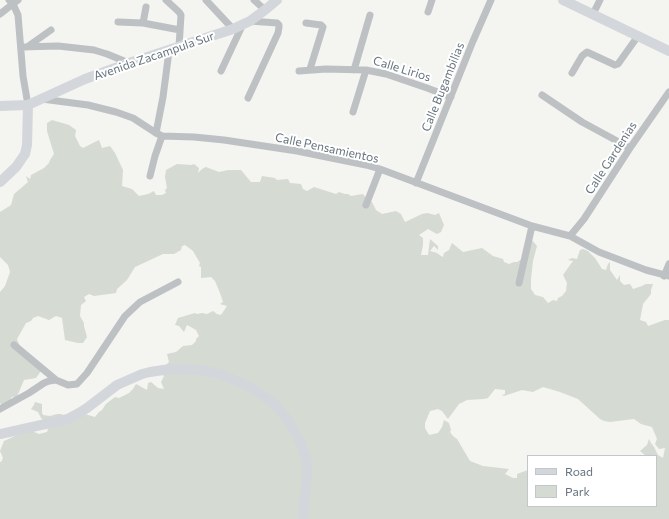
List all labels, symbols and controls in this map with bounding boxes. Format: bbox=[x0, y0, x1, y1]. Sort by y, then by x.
street label: Avenida Zacampula Sur bbox=[92, 29, 216, 83]
street label: Calle Bugambilias bbox=[419, 40, 467, 134]
street label: Calle Lirios bbox=[371, 53, 433, 85]
street label: Calle Gardenias bbox=[582, 119, 640, 197]
street label: Calle Pensamientos bbox=[274, 130, 380, 166]
legend bbox=[527, 455, 657, 507]
text: Road bbox=[565, 464, 593, 478]
text: Park bbox=[565, 484, 590, 498]

